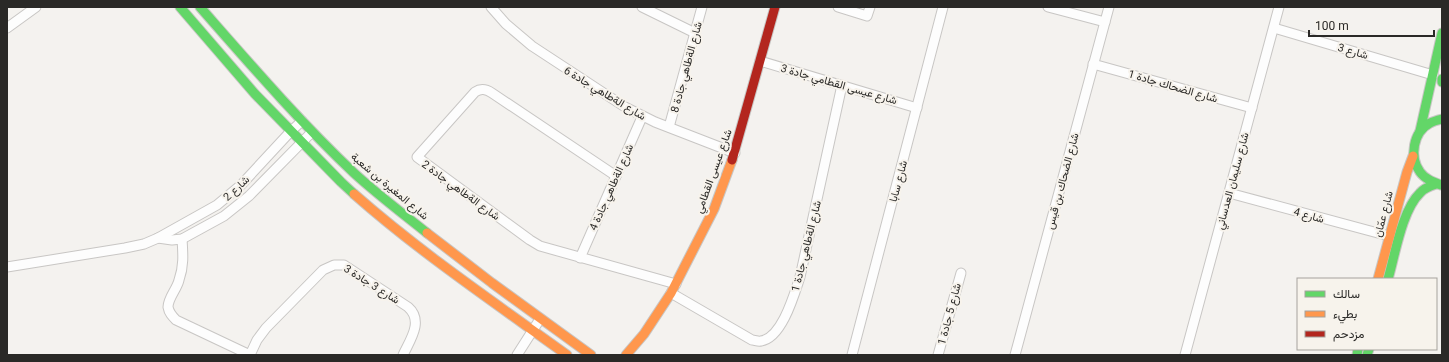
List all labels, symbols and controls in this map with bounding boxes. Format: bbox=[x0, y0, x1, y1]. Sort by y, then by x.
scale bar bbox=[1309, 12, 1434, 38]
text: 100 m bbox=[1315, 19, 1349, 33]
street label: شارع الةطاهي جادة 8 bbox=[668, 20, 708, 115]
street label: شارع 3 bbox=[1336, 41, 1370, 63]
street label: شارع عيسى القطامي جادة 3 bbox=[778, 62, 899, 110]
street label: شارع الةطاهي جادة 6 bbox=[560, 64, 648, 126]
street label: شارع الضحاك جادة 1 bbox=[1126, 67, 1219, 107]
street label: شارع عيسى القطامي bbox=[692, 127, 738, 216]
street label: شارع الضحاك بن قيس bbox=[1043, 131, 1083, 231]
street label: شارع سليمان العدساني bbox=[1213, 131, 1255, 232]
street label: شارع الةطاهي جادة 4 bbox=[587, 142, 639, 234]
street label: شارع المغيرة بن شعبة bbox=[348, 150, 431, 224]
street label: شارع الةطاهي جادة 2 bbox=[417, 158, 503, 226]
street label: شارع سابا bbox=[887, 159, 911, 204]
street label: شارع 2 bbox=[221, 173, 253, 204]
street label: شارع عمّان bbox=[1371, 189, 1397, 239]
street label: شارع الةطاهي جادة 1 bbox=[789, 199, 827, 294]
street label: شارع 4 bbox=[1292, 205, 1326, 227]
street label: شارع 3 جادة 3 bbox=[341, 262, 402, 308]
legend bbox=[1297, 278, 1437, 350]
street label: شارع 5 جادة 1 bbox=[935, 282, 965, 347]
text: سالك bbox=[1333, 287, 1360, 301]
text: بطيء bbox=[1333, 307, 1357, 324]
text: مزدحم bbox=[1333, 327, 1364, 342]

